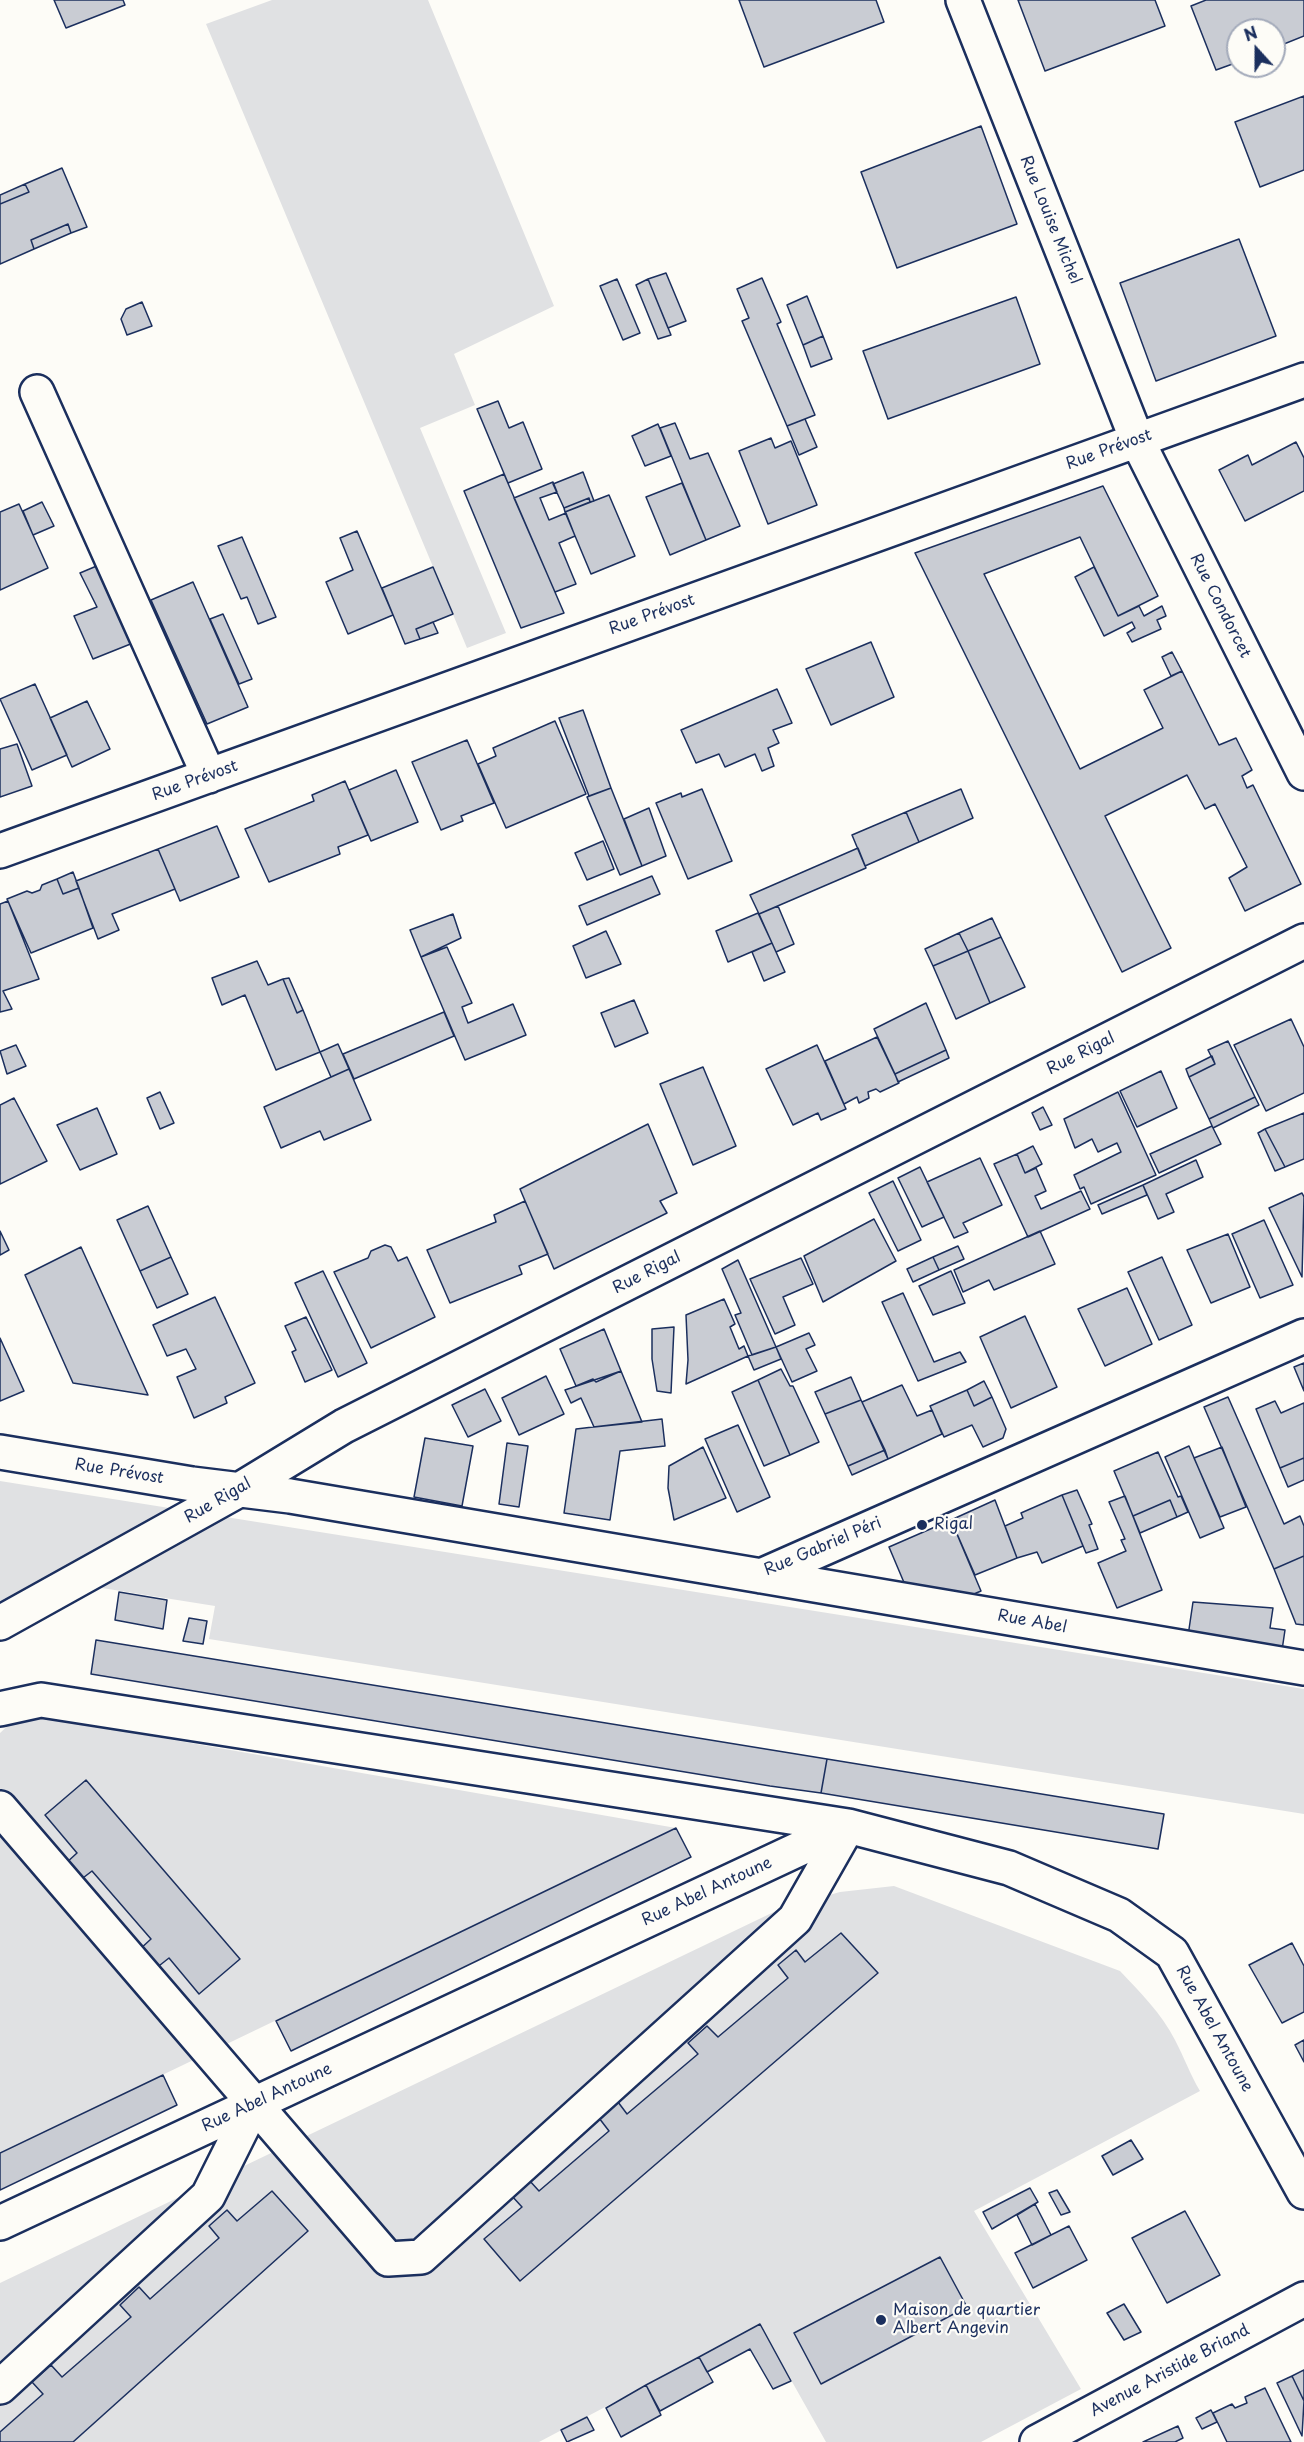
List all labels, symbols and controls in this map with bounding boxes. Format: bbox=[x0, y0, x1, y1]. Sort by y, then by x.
north arrow bbox=[1226, 18, 1286, 78]
text: N bbox=[1240, 20, 1260, 47]
street label: Rue Louise Michel bbox=[1015, 153, 1085, 287]
street label: Rue Prévost bbox=[1064, 426, 1154, 474]
street label: Rue Condorcet bbox=[1185, 551, 1255, 661]
street label: Rue Prévost bbox=[607, 591, 697, 639]
street label: Rue Prévost bbox=[150, 757, 240, 805]
street label: Rue Rigal bbox=[1044, 1029, 1118, 1079]
street label: Rue Rigal bbox=[610, 1248, 684, 1298]
street label: Rue Prévost bbox=[73, 1455, 165, 1489]
street label: Rue Rigal bbox=[181, 1474, 255, 1528]
street label: Rue Gabriel Péri bbox=[761, 1514, 885, 1580]
place label: Rigal bbox=[934, 1515, 973, 1535]
marker: Rigal bbox=[915, 1518, 929, 1532]
street label: Rue Abel bbox=[996, 1606, 1068, 1638]
street label: Rue Abel Antoune bbox=[639, 1853, 775, 1931]
street label: Rue Abel Antoune bbox=[1171, 1963, 1257, 2095]
street label: Rue Abel Antoune bbox=[199, 2059, 335, 2137]
place label: Maison de quartier Albert Angevin bbox=[893, 2301, 1040, 2339]
marker: Maison de quartier Albert Angevin bbox=[874, 2313, 888, 2327]
street label: Avenue Aristide Briand bbox=[1087, 2321, 1253, 2421]

